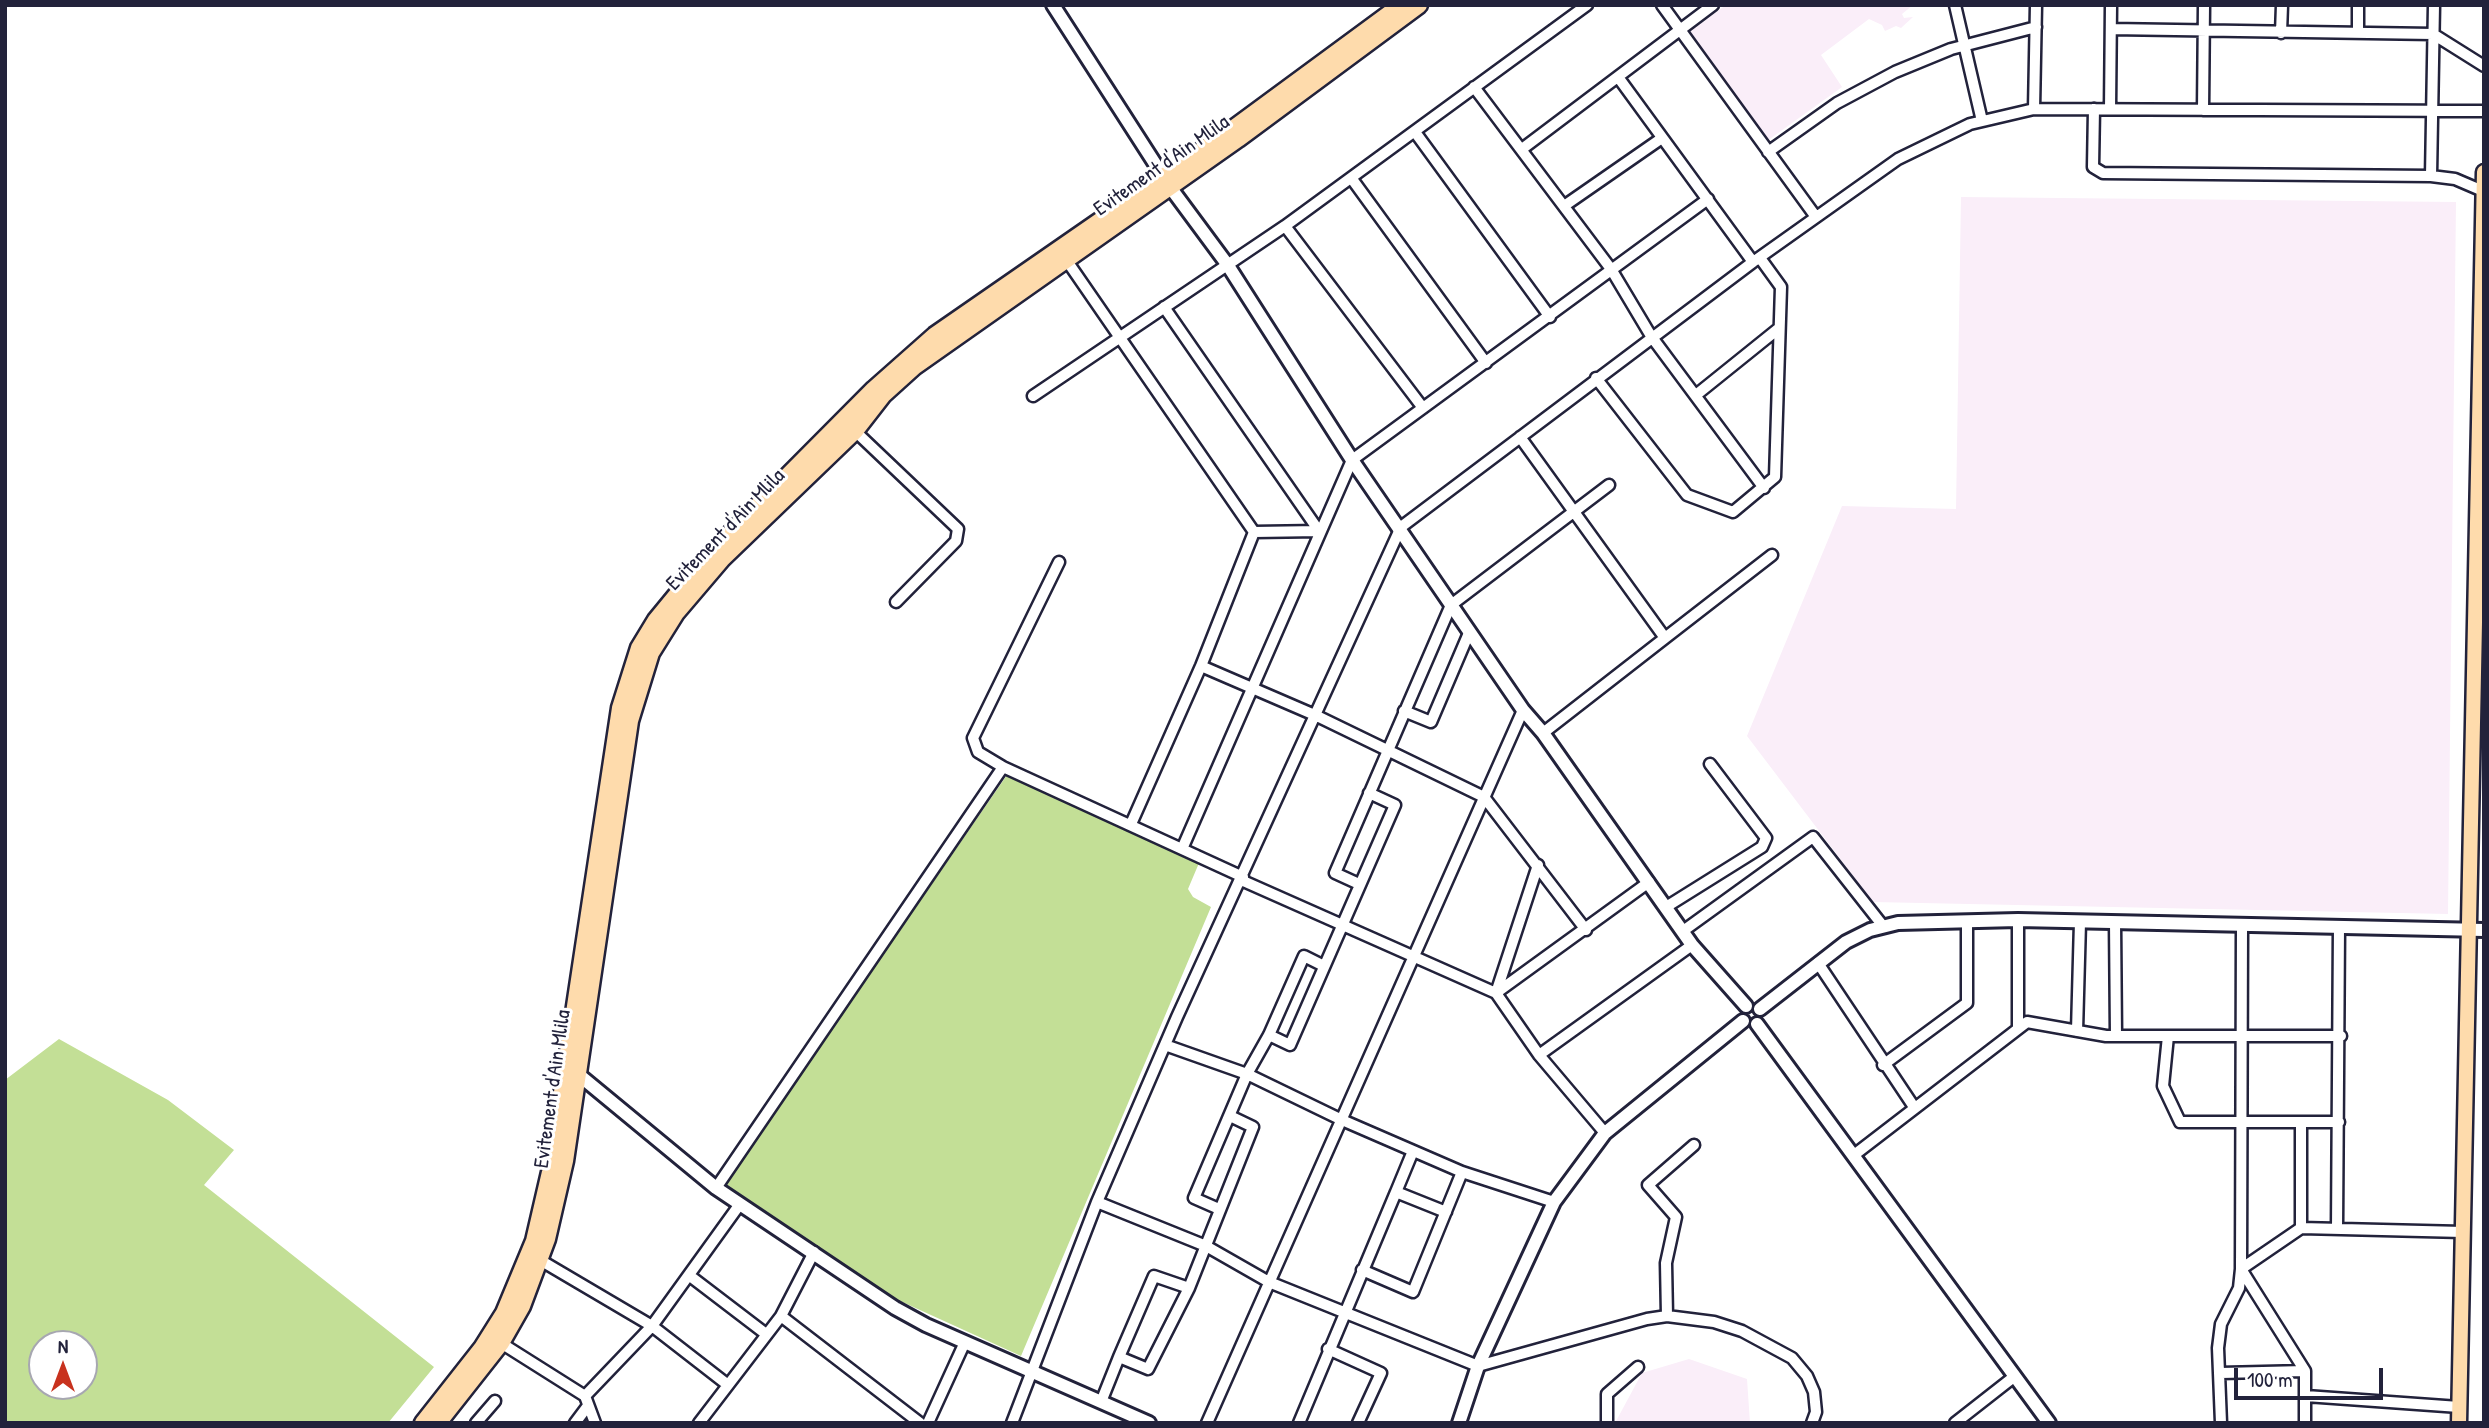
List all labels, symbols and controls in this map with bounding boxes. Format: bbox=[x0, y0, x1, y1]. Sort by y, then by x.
street label: Evitement d'Ain Mlila bbox=[1089, 110, 1235, 222]
street label: Evitement d'Ain Mlila bbox=[661, 464, 791, 596]
street label: Evitement d'Ain Mlila bbox=[529, 1008, 577, 1170]
north arrow bbox=[28, 1330, 98, 1400]
text: N bbox=[58, 1333, 68, 1359]
scale bar bbox=[2237, 1354, 2386, 1398]
text: 100 m bbox=[2247, 1365, 2293, 1394]

